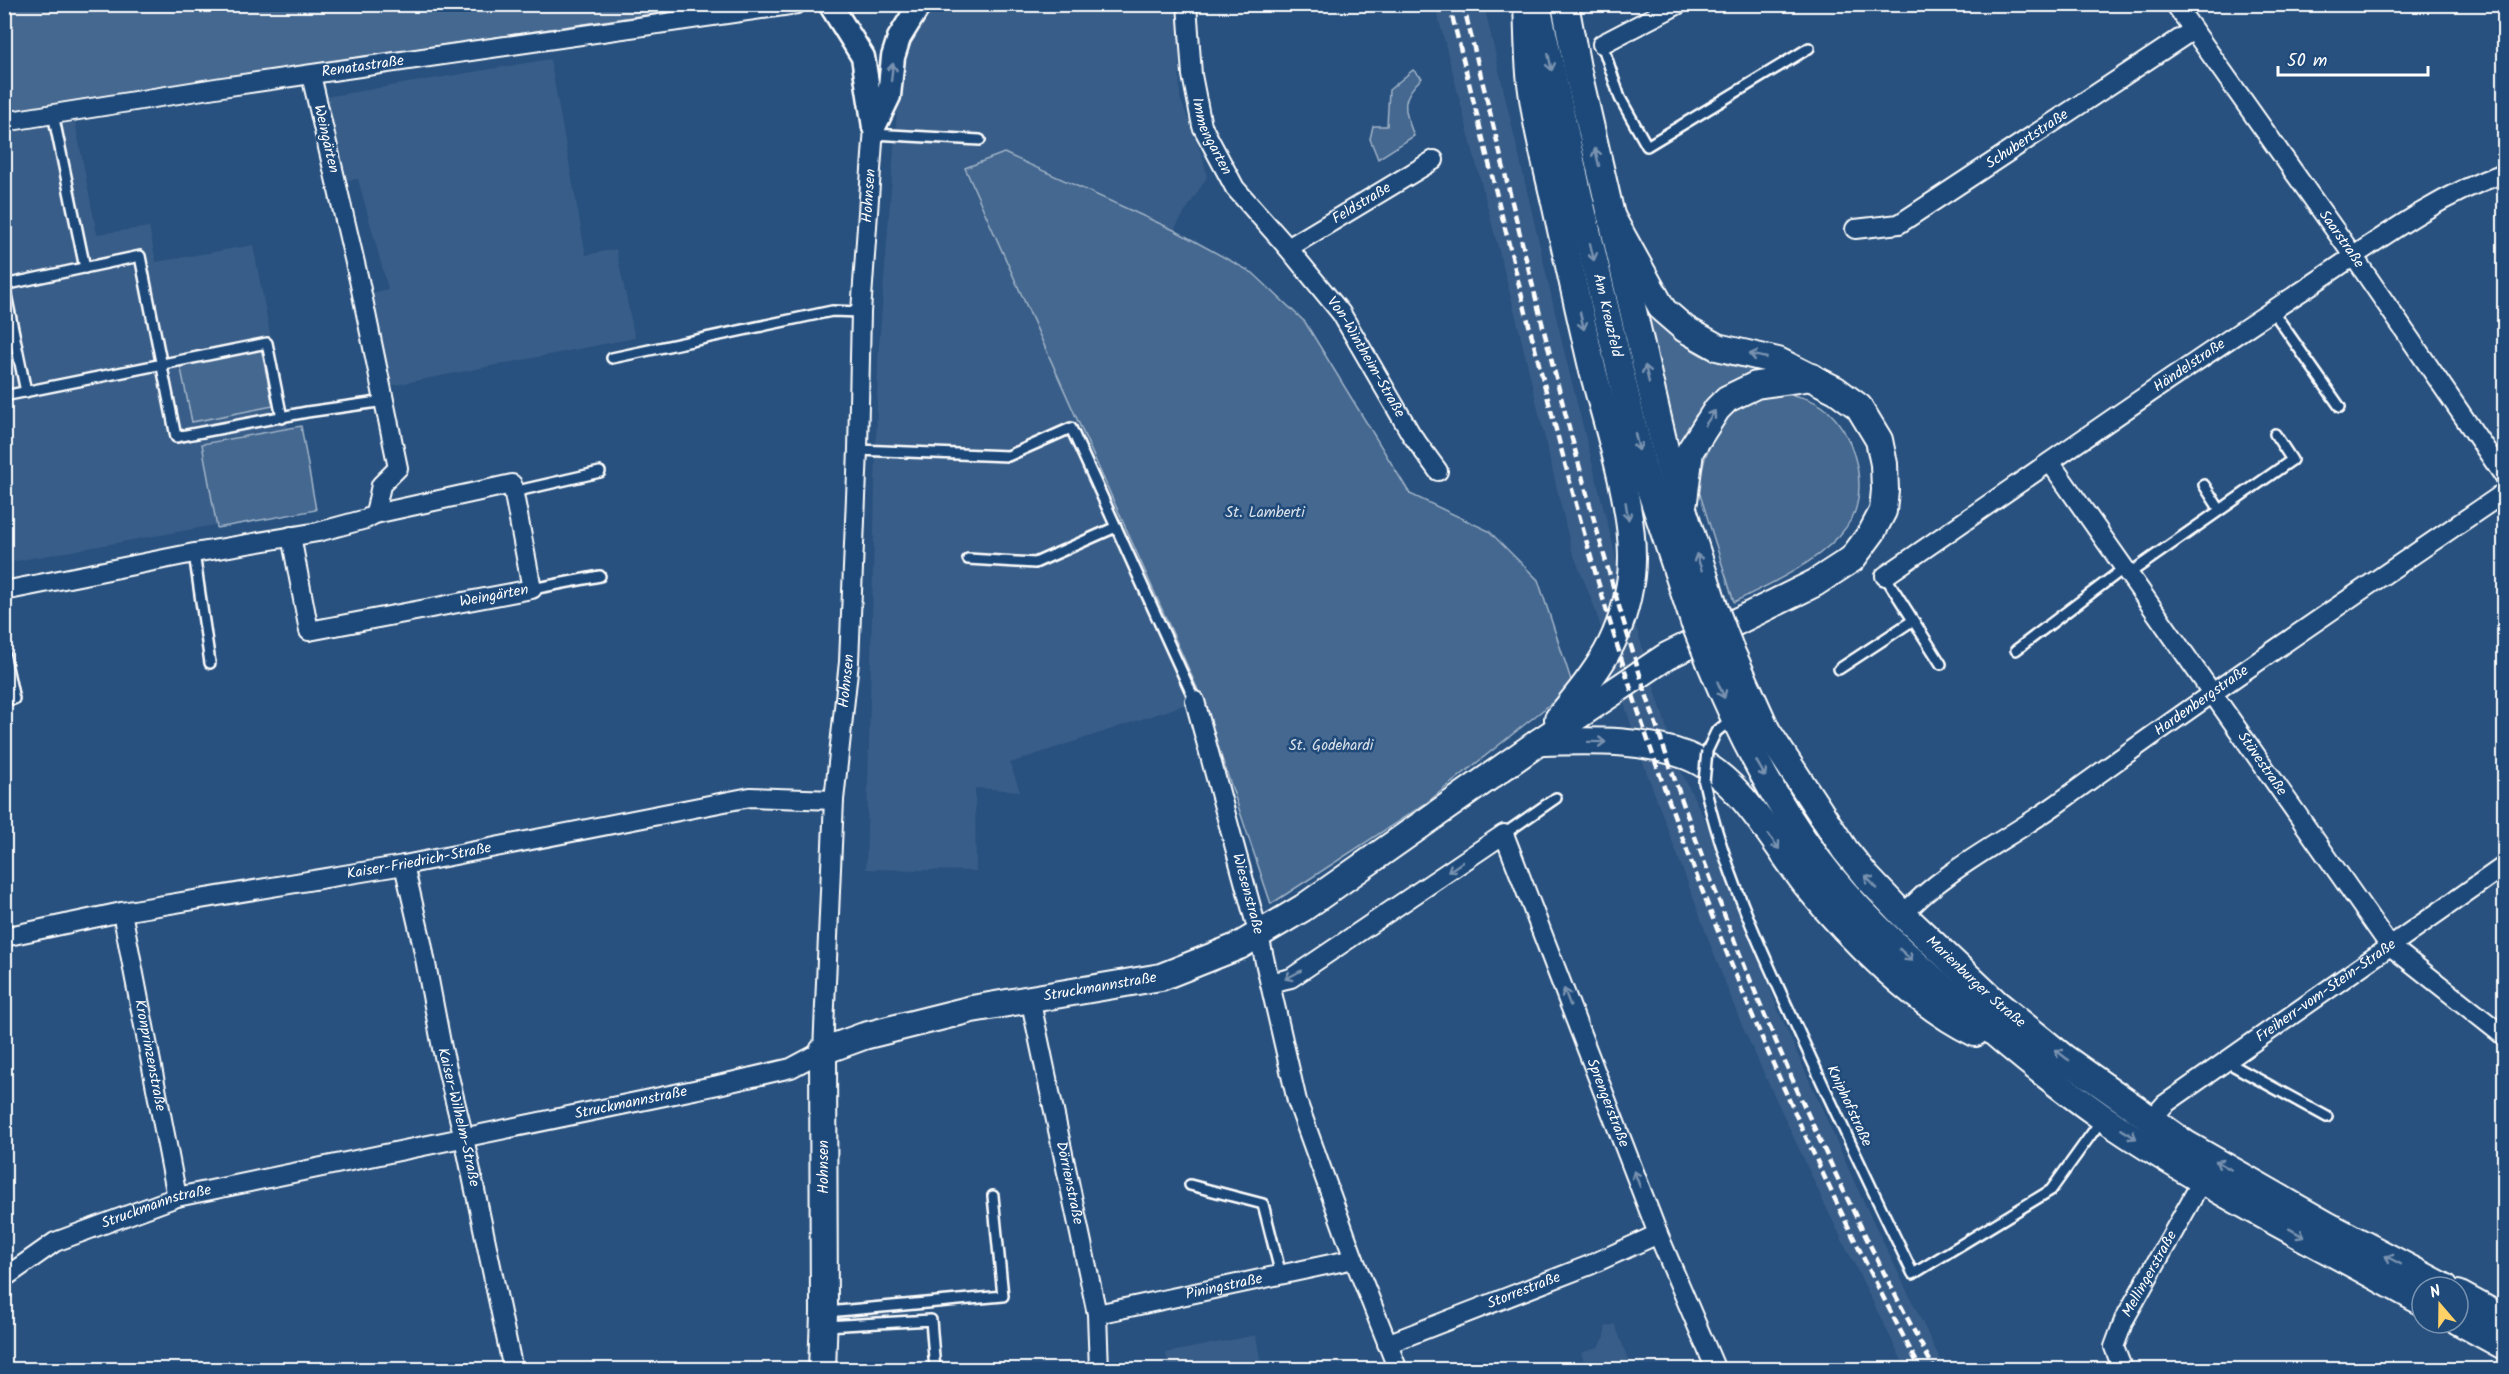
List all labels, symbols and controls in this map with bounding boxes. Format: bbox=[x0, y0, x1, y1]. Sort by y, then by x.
scale bar bbox=[2278, 39, 2428, 77]
text: 50 m bbox=[2287, 47, 2327, 76]
street label: Renatastraße bbox=[320, 49, 406, 85]
one-way arrow bbox=[1545, 51, 1556, 71]
one-way arrow bbox=[887, 62, 898, 82]
street label: Immengarten bbox=[1185, 96, 1238, 180]
street label: Weingärten bbox=[306, 102, 346, 176]
street label: Schubertstraße bbox=[1981, 103, 2074, 176]
one-way arrow bbox=[1590, 148, 1602, 167]
street label: Hohnsen bbox=[855, 168, 883, 223]
street label: Feldstraße bbox=[1327, 176, 1396, 231]
street label: Saarstraße bbox=[2312, 205, 2371, 273]
one-way arrow bbox=[1586, 242, 1598, 261]
street label: Am Kreuzfeld bbox=[1586, 271, 1629, 360]
street label: Von-Wintheim-Straße bbox=[1320, 291, 1411, 423]
one-way arrow bbox=[1576, 312, 1588, 331]
street label: Händelstraße bbox=[2148, 332, 2231, 399]
one-way arrow bbox=[1749, 350, 1768, 362]
one-way arrow bbox=[1641, 365, 1653, 384]
one-way arrow bbox=[1704, 410, 1717, 426]
one-way arrow bbox=[1631, 432, 1643, 451]
park label: St. Lamberti bbox=[1225, 501, 1306, 525]
one-way arrow bbox=[1622, 501, 1633, 520]
one-way arrow bbox=[1693, 553, 1704, 572]
street label: Weingärten bbox=[458, 578, 531, 614]
street label: Hohnsen bbox=[832, 654, 861, 709]
street label: Hardenbergstraße bbox=[2149, 659, 2254, 743]
one-way arrow bbox=[1716, 680, 1727, 699]
street label: Stüvestraße bbox=[2231, 727, 2293, 801]
park label: St. Godehardi bbox=[1289, 734, 1375, 758]
one-way arrow bbox=[1587, 736, 1607, 748]
one-way arrow bbox=[1755, 760, 1767, 777]
one-way arrow bbox=[1768, 833, 1780, 849]
street label: Kaiser-Friedrich-Straße bbox=[345, 836, 494, 886]
street label: Wiesenstraße bbox=[1225, 851, 1270, 937]
one-way arrow bbox=[1447, 861, 1464, 873]
one-way arrow bbox=[1864, 874, 1878, 889]
street label: Marienburger Straße bbox=[1920, 930, 2031, 1034]
street label: Freiherr-vom-Stein-Straße bbox=[2251, 933, 2402, 1049]
one-way arrow bbox=[1899, 947, 1914, 962]
street label: Struckmannstraße bbox=[1042, 966, 1159, 1009]
one-way arrow bbox=[1285, 969, 1302, 981]
one-way arrow bbox=[1561, 989, 1572, 1007]
street label: Kronprinzenstraße bbox=[127, 997, 172, 1114]
street label: Kaiser-Wilhelm-Straße bbox=[430, 1045, 486, 1189]
one-way arrow bbox=[2054, 1049, 2070, 1062]
street label: Sprengerstraße bbox=[1580, 1055, 1636, 1151]
street label: Kniphofstraße bbox=[1820, 1061, 1879, 1151]
street label: Struckmannstraße bbox=[572, 1080, 690, 1126]
one-way arrow bbox=[2120, 1128, 2137, 1140]
street label: Dörrienstraße bbox=[1049, 1139, 1090, 1227]
street label: Hohnsen bbox=[812, 1140, 836, 1194]
one-way arrow bbox=[2215, 1158, 2232, 1170]
one-way arrow bbox=[1631, 1171, 1642, 1189]
street label: Struckmannstraße bbox=[98, 1178, 214, 1236]
street label: Mellingerstraße bbox=[2116, 1226, 2184, 1322]
one-way arrow bbox=[2288, 1227, 2305, 1239]
one-way arrow bbox=[2385, 1254, 2402, 1266]
street label: Storrestraße bbox=[1484, 1265, 1564, 1316]
street label: Piningstraße bbox=[1183, 1267, 1265, 1307]
north arrow bbox=[2410, 1275, 2470, 1335]
text: N bbox=[2426, 1279, 2444, 1306]

